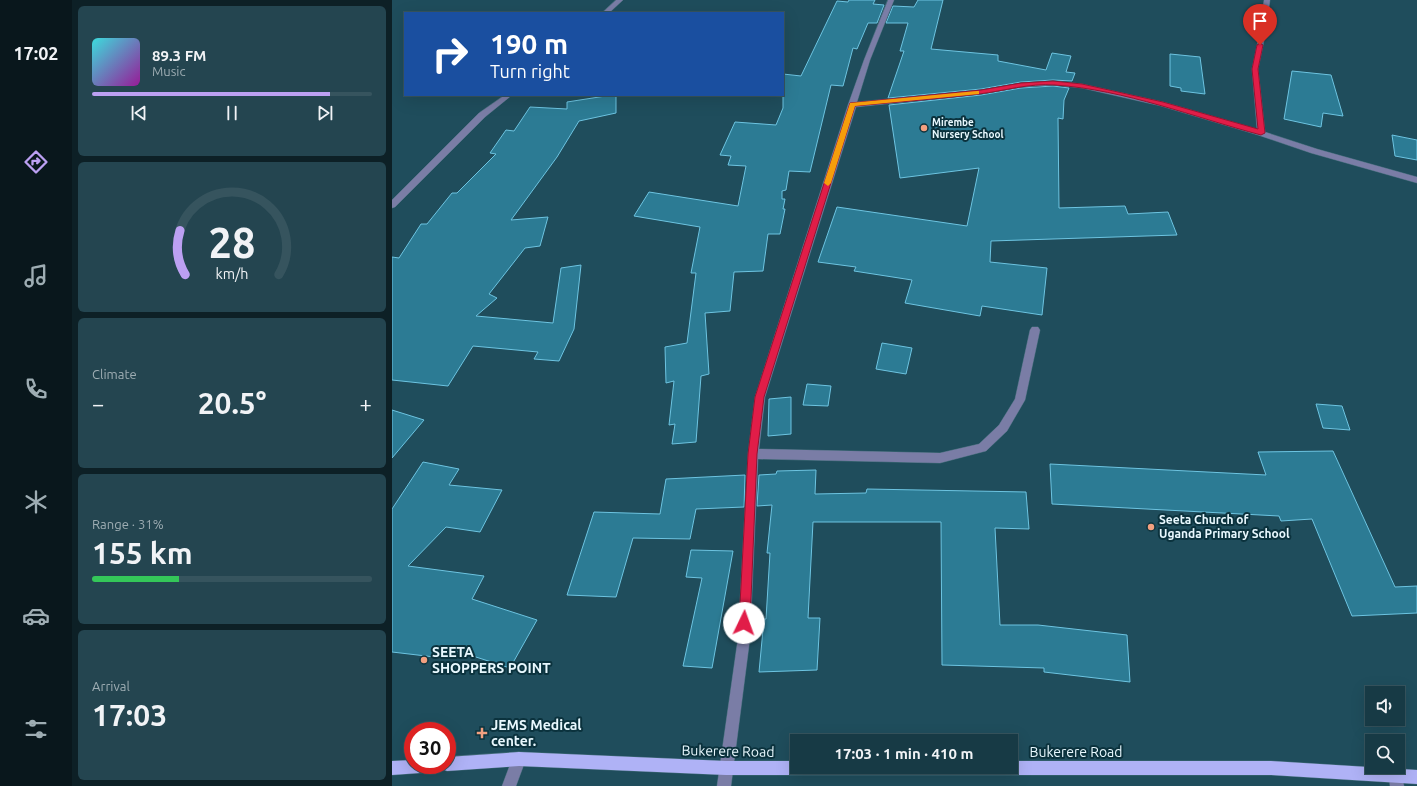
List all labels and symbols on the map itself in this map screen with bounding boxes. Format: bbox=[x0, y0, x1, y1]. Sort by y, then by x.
pin bbox=[1243, 4, 1277, 45]
place label: Mirembe Nursery School bbox=[932, 117, 1004, 140]
marker: Mirembe Nursery School bbox=[919, 123, 929, 133]
place label: Seeta Church of Uganda Primary School bbox=[1159, 513, 1290, 540]
marker: Seeta Church of Uganda Primary School bbox=[1146, 522, 1156, 532]
position arrow bbox=[723, 602, 765, 644]
place label: SEETA SHOPPERS POINT bbox=[432, 644, 551, 676]
marker: SEETA SHOPPERS POINT bbox=[419, 655, 429, 665]
place label: JEMS Medical center. bbox=[491, 717, 582, 749]
speed limit sign: 30 bbox=[404, 722, 456, 774]
marker: JEMS Medical center. bbox=[476, 727, 488, 739]
street label: Bukerere Road bbox=[681, 742, 775, 760]
street label: Bukerere Road bbox=[1030, 744, 1122, 760]

